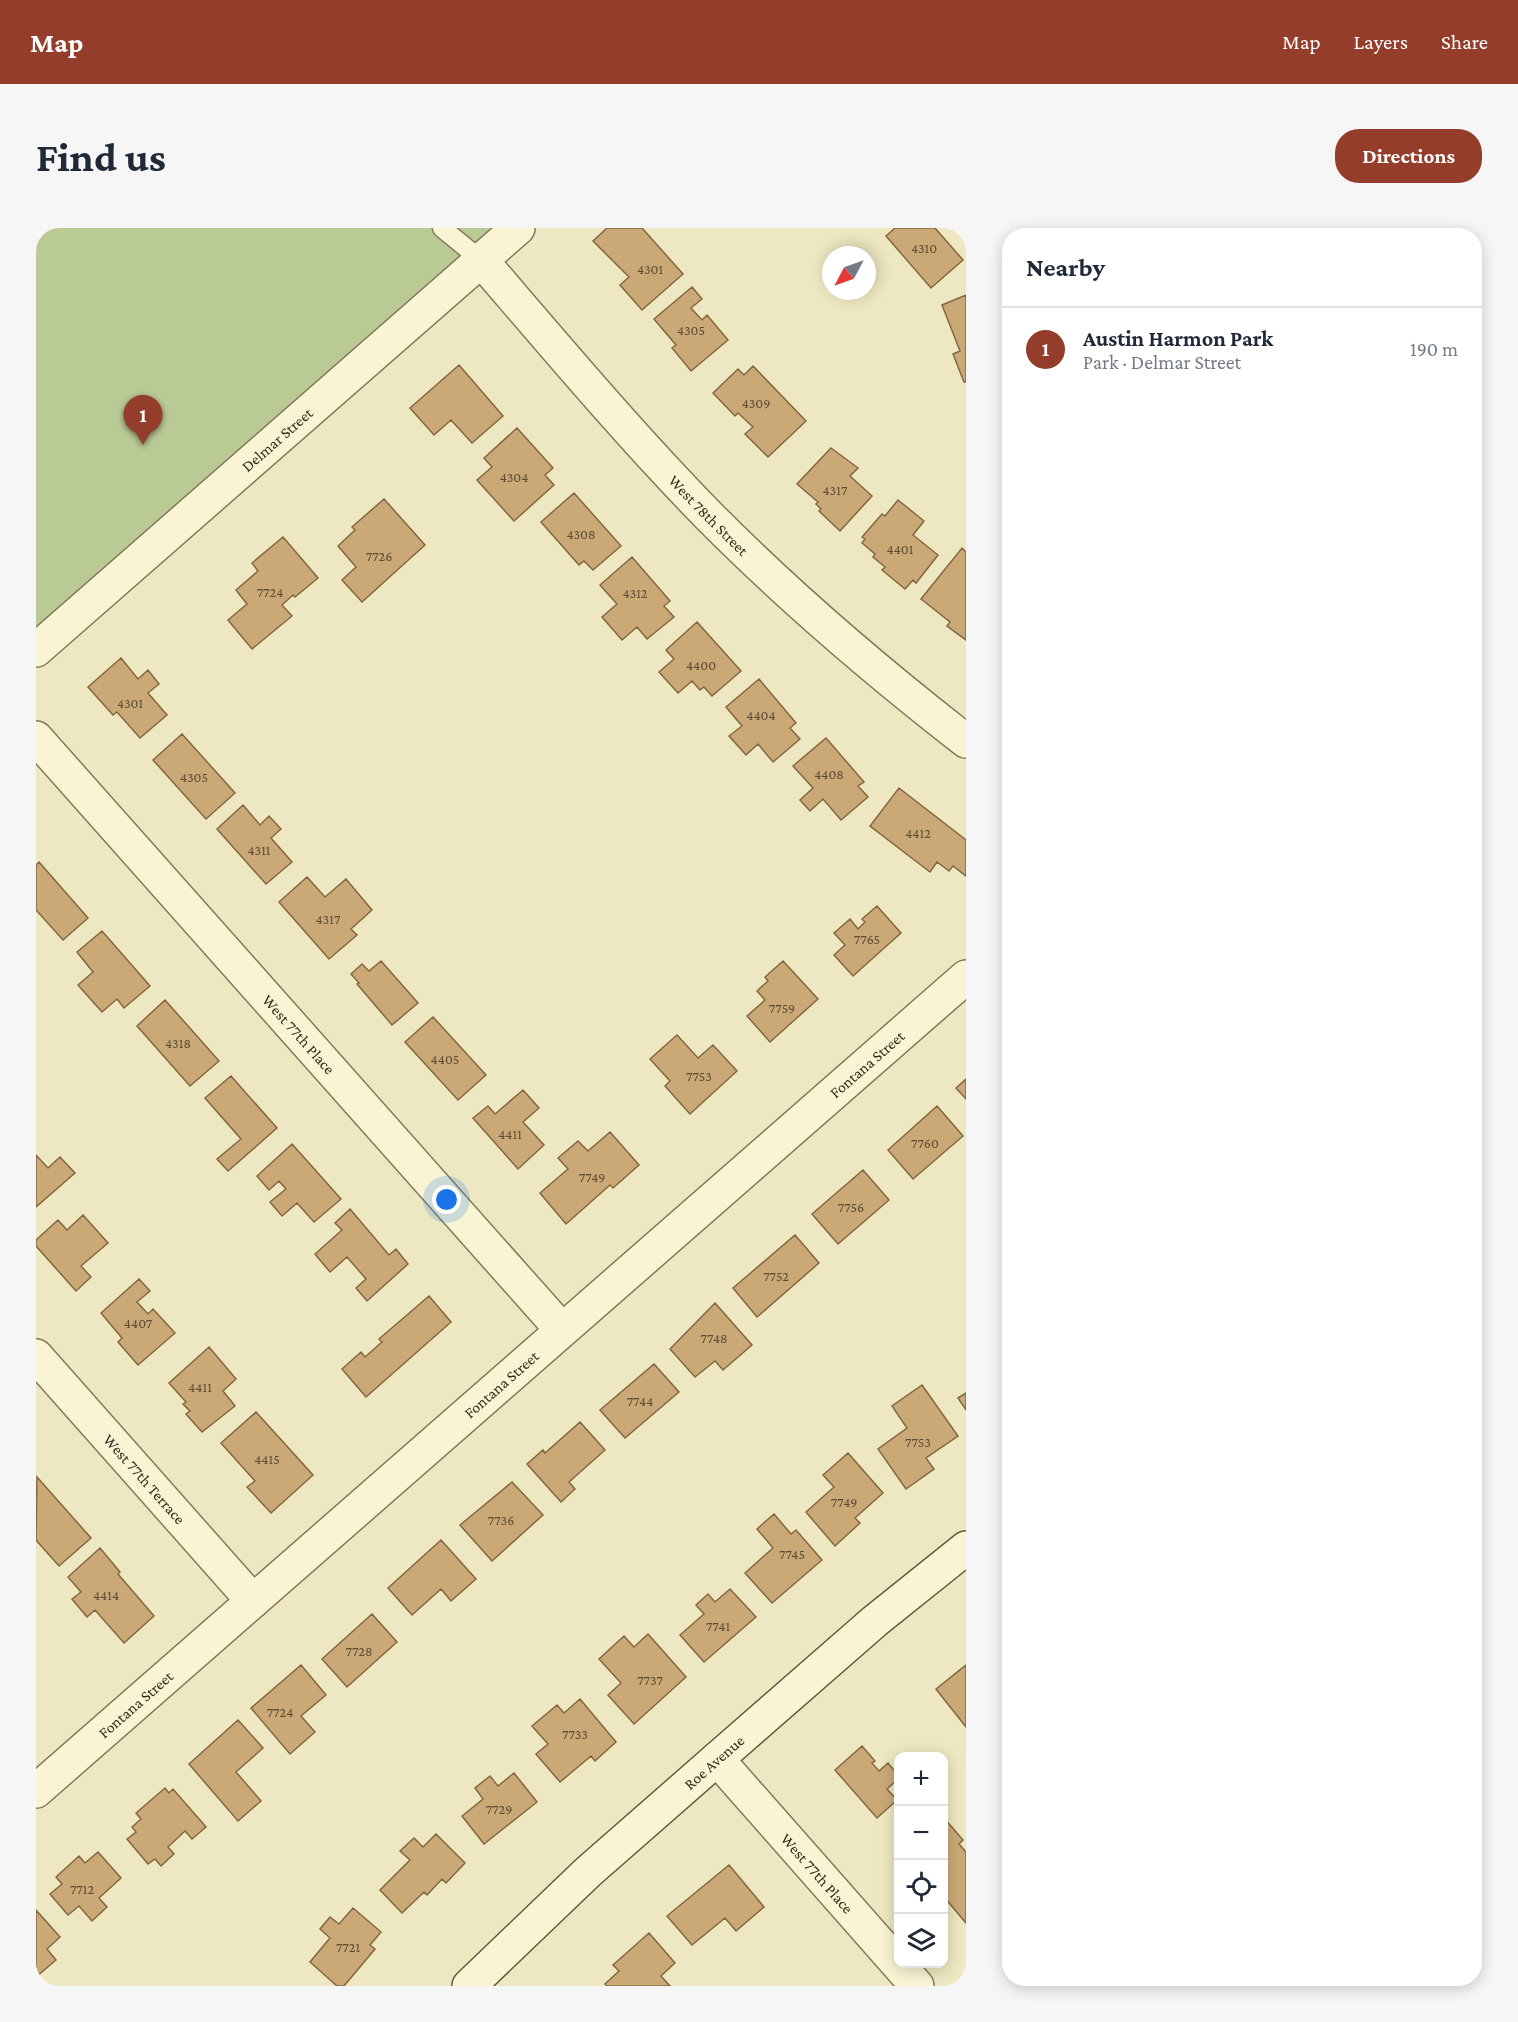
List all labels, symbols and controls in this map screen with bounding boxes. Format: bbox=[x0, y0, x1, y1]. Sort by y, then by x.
text: Map bbox=[30, 27, 83, 58]
text: Map bbox=[1282, 30, 1321, 54]
text: Layers bbox=[1354, 30, 1408, 54]
text: Share bbox=[1441, 30, 1488, 54]
button: Directions bbox=[1335, 129, 1482, 183]
text: Find us bbox=[36, 133, 166, 180]
house number: 4310 bbox=[911, 240, 937, 256]
north arrow bbox=[822, 246, 876, 300]
text: Nearby bbox=[1026, 253, 1105, 282]
house number: 4301 bbox=[637, 261, 663, 277]
house number: 4305 bbox=[677, 322, 705, 338]
text: Austin Harmon Park bbox=[1083, 326, 1273, 351]
text: 1 bbox=[1042, 338, 1049, 360]
text: 190 m bbox=[1410, 338, 1458, 360]
text: Park · Delmar Street bbox=[1083, 351, 1241, 373]
house number: 4309 bbox=[742, 395, 770, 411]
pin: 1 bbox=[124, 396, 162, 445]
street label: Delmar Street bbox=[238, 404, 316, 475]
house number: 4304 bbox=[500, 469, 528, 485]
street label: West 78th Street bbox=[665, 472, 752, 559]
house number: 4317 bbox=[823, 482, 848, 498]
house number: 4308 bbox=[566, 526, 596, 542]
house number: 4401 bbox=[887, 541, 914, 557]
house number: 7726 bbox=[366, 548, 392, 564]
house number: 7724 bbox=[257, 584, 283, 600]
house number: 4312 bbox=[623, 585, 648, 601]
house number: 4400 bbox=[686, 657, 716, 673]
house number: 4301 bbox=[117, 695, 143, 711]
house number: 4404 bbox=[746, 707, 776, 723]
house number: 4408 bbox=[814, 766, 844, 782]
house number: 4305 bbox=[180, 769, 208, 785]
house number: 4412 bbox=[905, 825, 931, 841]
house number: 4311 bbox=[248, 842, 271, 858]
house number: 4317 bbox=[316, 911, 341, 927]
house number: 7765 bbox=[854, 931, 880, 947]
street label: West 77th Place bbox=[259, 991, 338, 1078]
house number: 7759 bbox=[769, 1000, 795, 1016]
street label: Fontana Street bbox=[826, 1027, 908, 1101]
house number: 4318 bbox=[165, 1035, 191, 1051]
house number: 4405 bbox=[431, 1051, 459, 1067]
house number: 7753 bbox=[686, 1068, 712, 1084]
house number: 4411 bbox=[498, 1126, 522, 1142]
house number: 7760 bbox=[911, 1135, 939, 1151]
house number: 7749 bbox=[579, 1169, 605, 1185]
your location bbox=[432, 1185, 461, 1214]
house number: 7756 bbox=[838, 1199, 864, 1215]
house number: 7752 bbox=[763, 1268, 789, 1284]
house number: 4407 bbox=[124, 1315, 153, 1331]
house number: 7748 bbox=[700, 1330, 728, 1346]
street label: Fontana Street bbox=[461, 1347, 543, 1421]
house number: 4411 bbox=[188, 1379, 212, 1395]
house number: 7744 bbox=[627, 1393, 653, 1409]
street label: West 77th Terrace bbox=[100, 1431, 189, 1528]
house number: 7753 bbox=[905, 1434, 931, 1450]
house number: 4415 bbox=[254, 1451, 280, 1467]
house number: 7749 bbox=[831, 1494, 857, 1510]
house number: 7736 bbox=[488, 1512, 514, 1528]
house number: 7745 bbox=[779, 1546, 805, 1562]
house number: 4414 bbox=[93, 1587, 119, 1603]
house number: 7741 bbox=[706, 1618, 730, 1634]
house number: 7728 bbox=[345, 1643, 373, 1659]
street label: Fontana Street bbox=[95, 1667, 177, 1742]
house number: 7737 bbox=[637, 1672, 663, 1688]
house number: 7724 bbox=[267, 1704, 293, 1720]
house number: 7733 bbox=[562, 1726, 588, 1742]
street label: Roe Avenue bbox=[681, 1732, 747, 1793]
map controls bbox=[894, 1752, 948, 1968]
button: + bbox=[894, 1752, 948, 1806]
house number: 7729 bbox=[486, 1801, 512, 1817]
button: − bbox=[894, 1806, 948, 1860]
street label: West 77th Place bbox=[778, 1830, 857, 1917]
button: locate bbox=[894, 1860, 948, 1914]
house number: 7712 bbox=[70, 1881, 94, 1897]
button: layers bbox=[894, 1914, 948, 1968]
house number: 7721 bbox=[336, 1939, 360, 1955]

